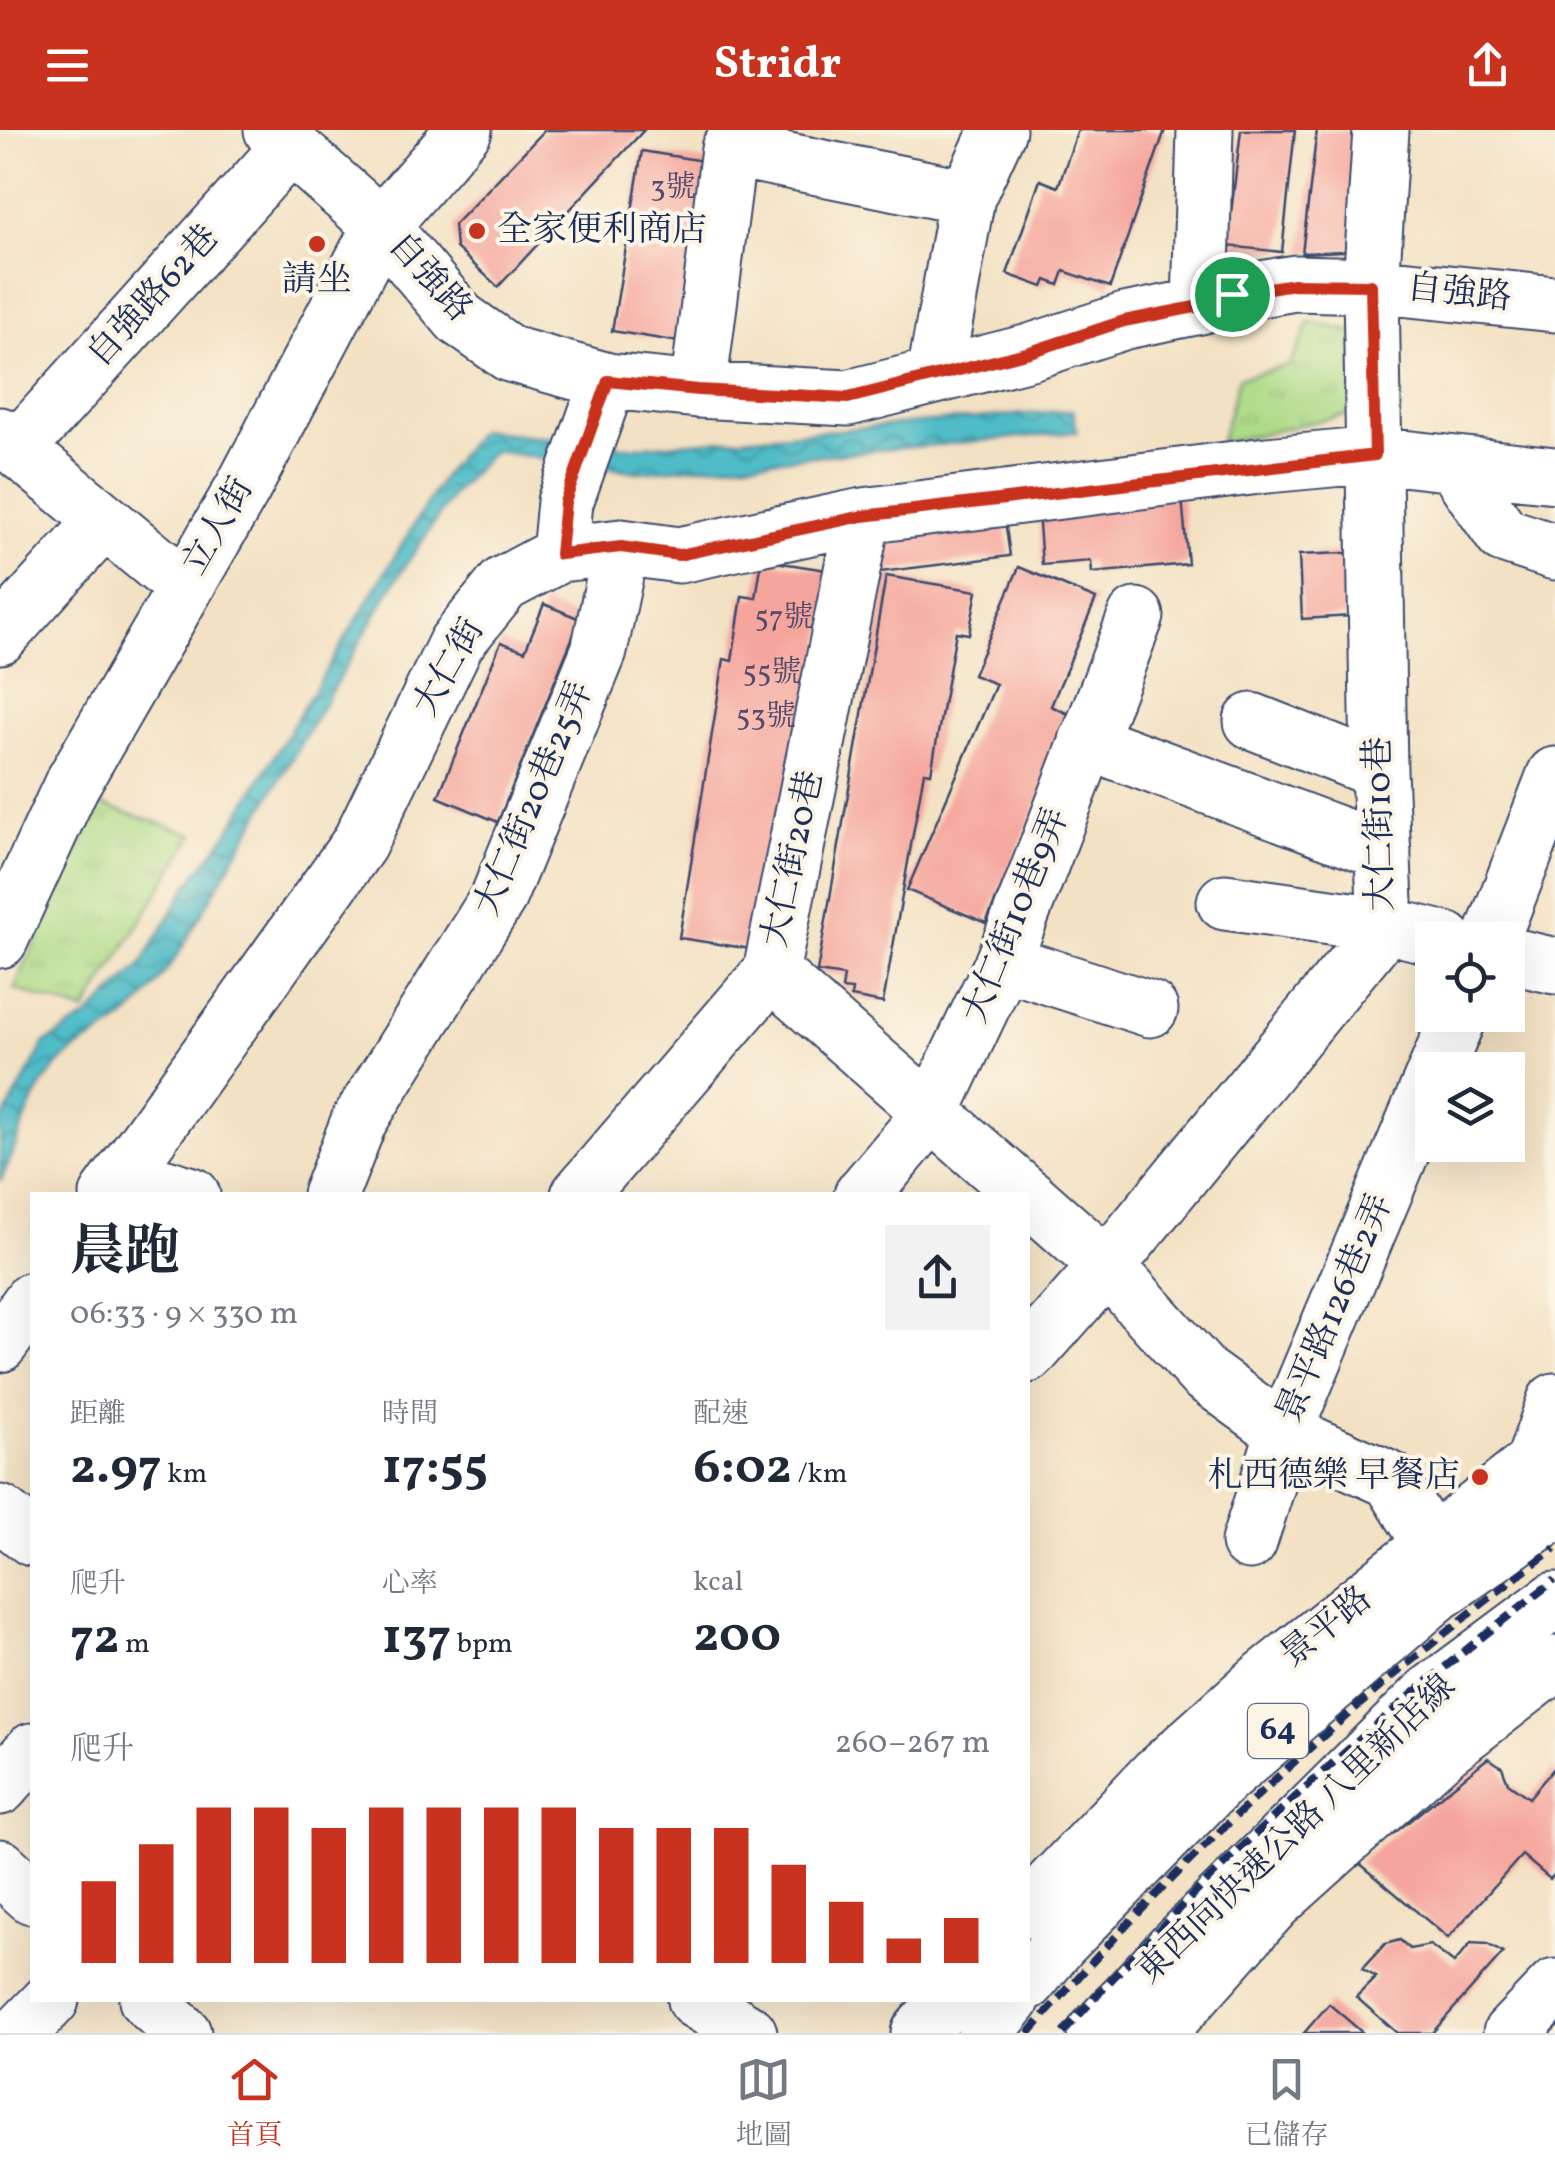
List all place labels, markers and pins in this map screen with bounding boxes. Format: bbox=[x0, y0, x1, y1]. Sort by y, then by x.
place label: 全家便利商店 bbox=[497, 207, 707, 255]
marker: 全家便利商店 bbox=[466, 220, 488, 242]
marker: 請坐 bbox=[306, 233, 328, 255]
pin bbox=[1190, 252, 1275, 337]
place label: 請坐 bbox=[282, 257, 352, 305]
place label: 札西德樂 早餐店 bbox=[1208, 1453, 1460, 1501]
marker: 札西德樂 早餐店 bbox=[1469, 1466, 1491, 1488]

